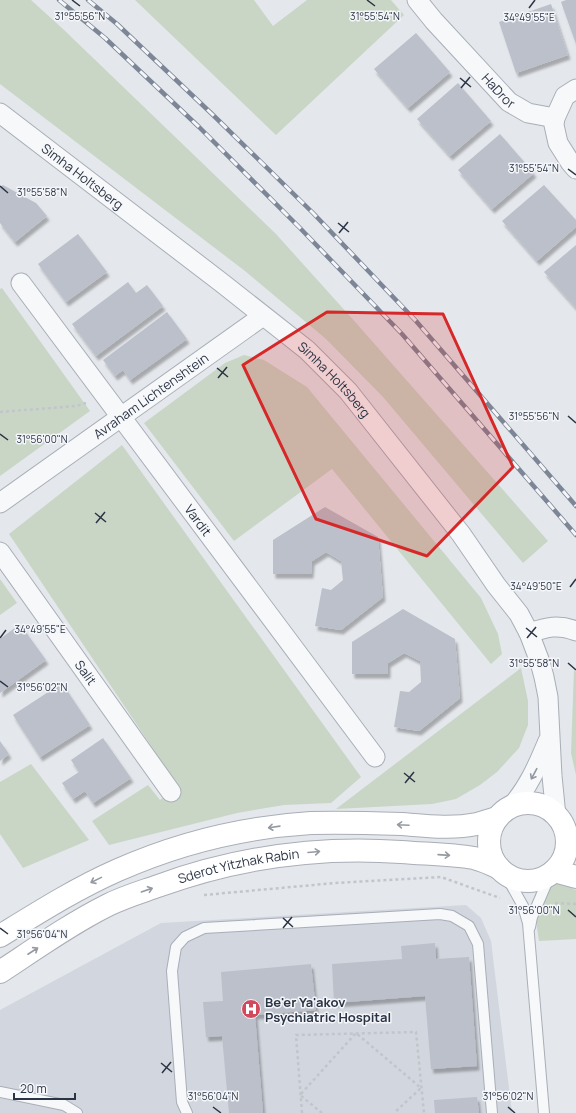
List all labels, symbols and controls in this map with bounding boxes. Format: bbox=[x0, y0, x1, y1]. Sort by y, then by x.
text: 31°55'56"N bbox=[55, 9, 105, 23]
text: 31°55'54"N bbox=[350, 9, 400, 23]
text: 34°49'55"E bbox=[503, 10, 555, 24]
street label: HaDror bbox=[478, 69, 519, 113]
street label: Simha Holtsberg bbox=[38, 139, 127, 213]
text: 31°55'54"N bbox=[509, 161, 559, 175]
text: 31°55'58"N bbox=[17, 185, 67, 199]
street label: Simha Holtsberg bbox=[294, 337, 375, 421]
street label: Avraham Lichtenshtein bbox=[90, 349, 212, 443]
text: 31°55'56"N bbox=[509, 409, 559, 423]
text: 31°56'00"N bbox=[16, 432, 68, 446]
street label: Vardit bbox=[180, 501, 216, 540]
text: 34°49'50"E bbox=[510, 579, 562, 593]
text: 34°49'55"E bbox=[14, 622, 66, 636]
street label: Salit bbox=[71, 656, 101, 689]
text: 31°55'58"N bbox=[509, 656, 559, 670]
text: 31°56'02"N bbox=[17, 680, 67, 694]
one-way arrow bbox=[529, 768, 537, 780]
one-way arrow bbox=[397, 821, 410, 828]
one-way arrow bbox=[267, 824, 280, 831]
street label: Sderot Yitzhak Rabin bbox=[176, 844, 300, 888]
one-way arrow bbox=[307, 848, 320, 856]
one-way arrow bbox=[437, 852, 450, 859]
one-way arrow bbox=[90, 877, 102, 884]
one-way arrow bbox=[140, 885, 152, 893]
text: 31°56'00"N bbox=[508, 903, 560, 917]
text: 31°56'04"N bbox=[17, 927, 67, 941]
one-way arrow bbox=[27, 946, 38, 955]
place label: Be'er Ya'akov Psychiatric Hospital bbox=[265, 993, 391, 1026]
hospital icon: Be'er Ya'akov Psychiatric Hospital bbox=[240, 998, 262, 1020]
scale bar bbox=[14, 1075, 75, 1101]
text: 20 m bbox=[20, 1080, 47, 1097]
text: 31°56'04"N bbox=[188, 1089, 238, 1103]
text: 31°56'02"N bbox=[483, 1089, 533, 1103]

